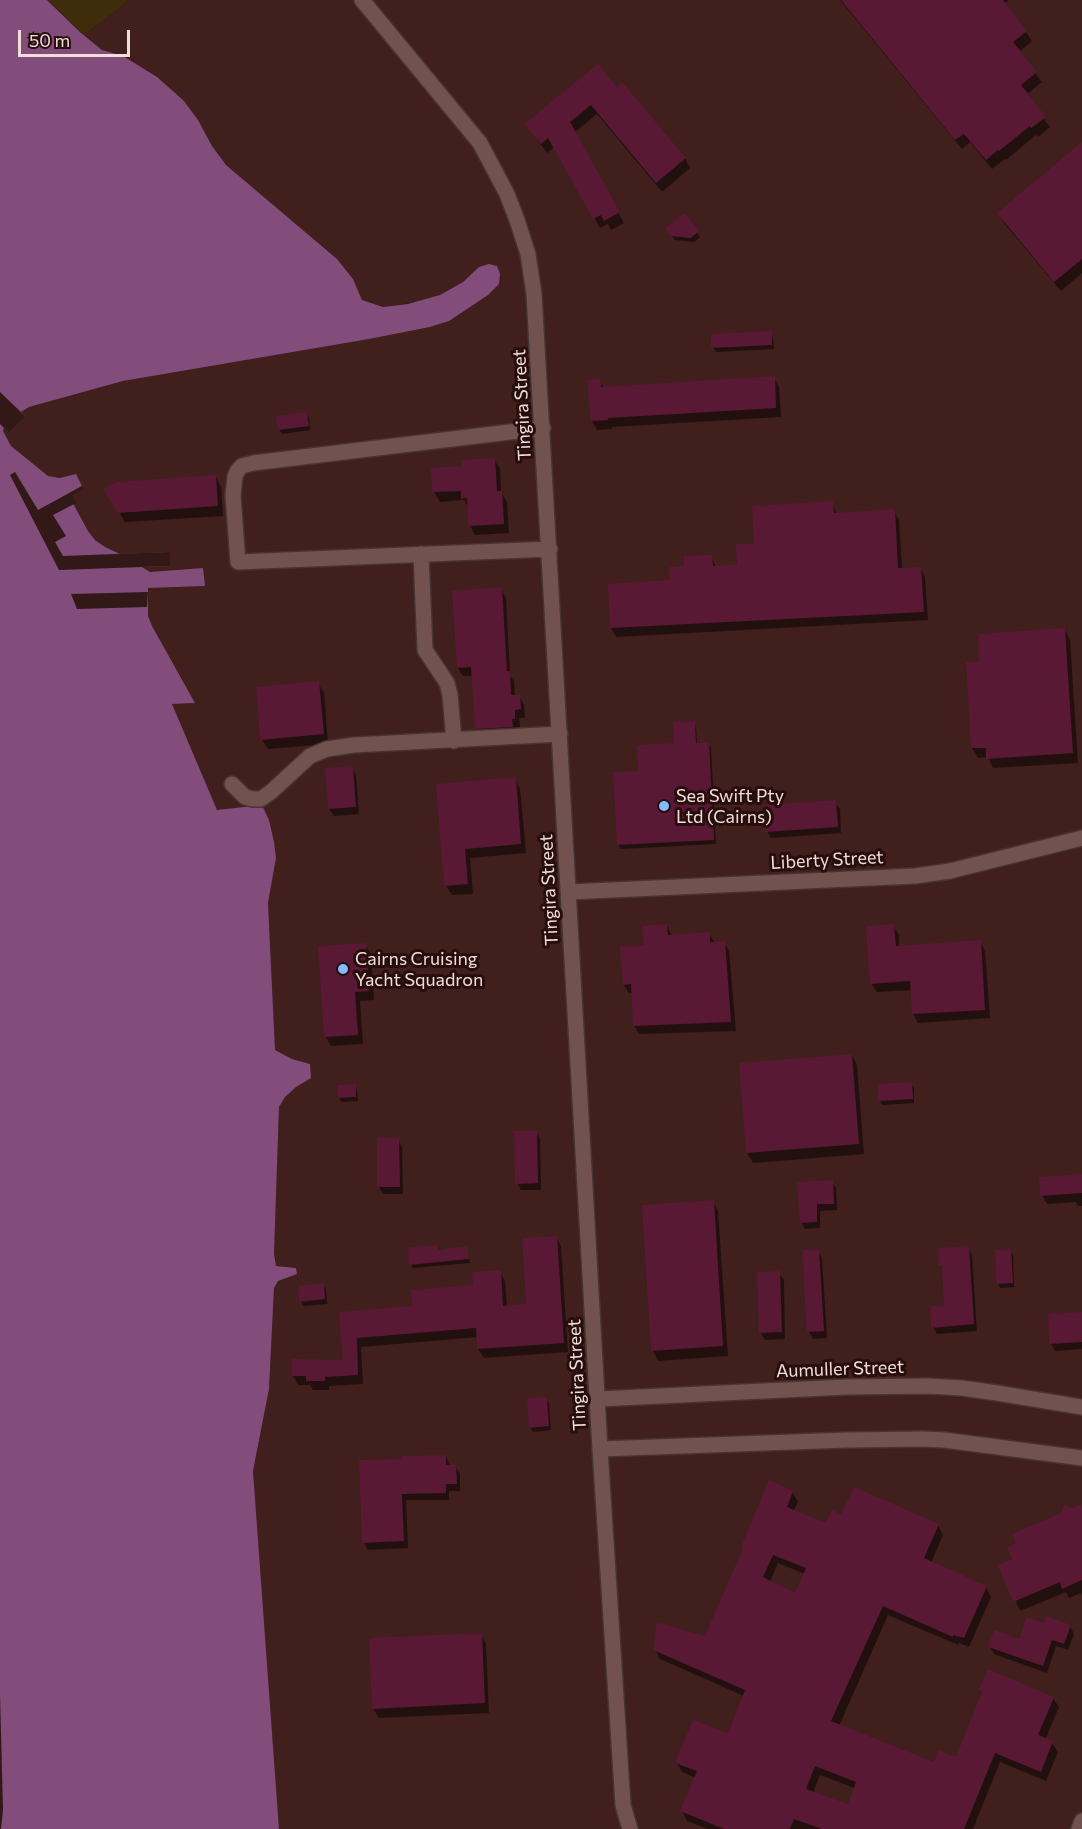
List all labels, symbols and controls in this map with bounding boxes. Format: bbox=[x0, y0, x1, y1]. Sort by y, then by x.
scale bar bbox=[21, 18, 134, 56]
text: 50 m bbox=[29, 29, 70, 51]
street label: Tingira Street bbox=[508, 349, 536, 461]
place label: Sea Swift Pty Ltd (Cairns) bbox=[676, 785, 784, 828]
marker: Sea Swift Pty Ltd (Cairns) bbox=[657, 799, 671, 813]
street label: Tingira Street bbox=[535, 834, 563, 946]
street label: Liberty Street bbox=[770, 846, 884, 874]
place label: Cairns Cruising Yacht Squadron bbox=[355, 948, 483, 990]
marker: Cairns Cruising Yacht Squadron bbox=[336, 962, 350, 976]
street label: Tingira Street bbox=[563, 1319, 591, 1431]
street label: Aumuller Street bbox=[776, 1356, 904, 1382]

